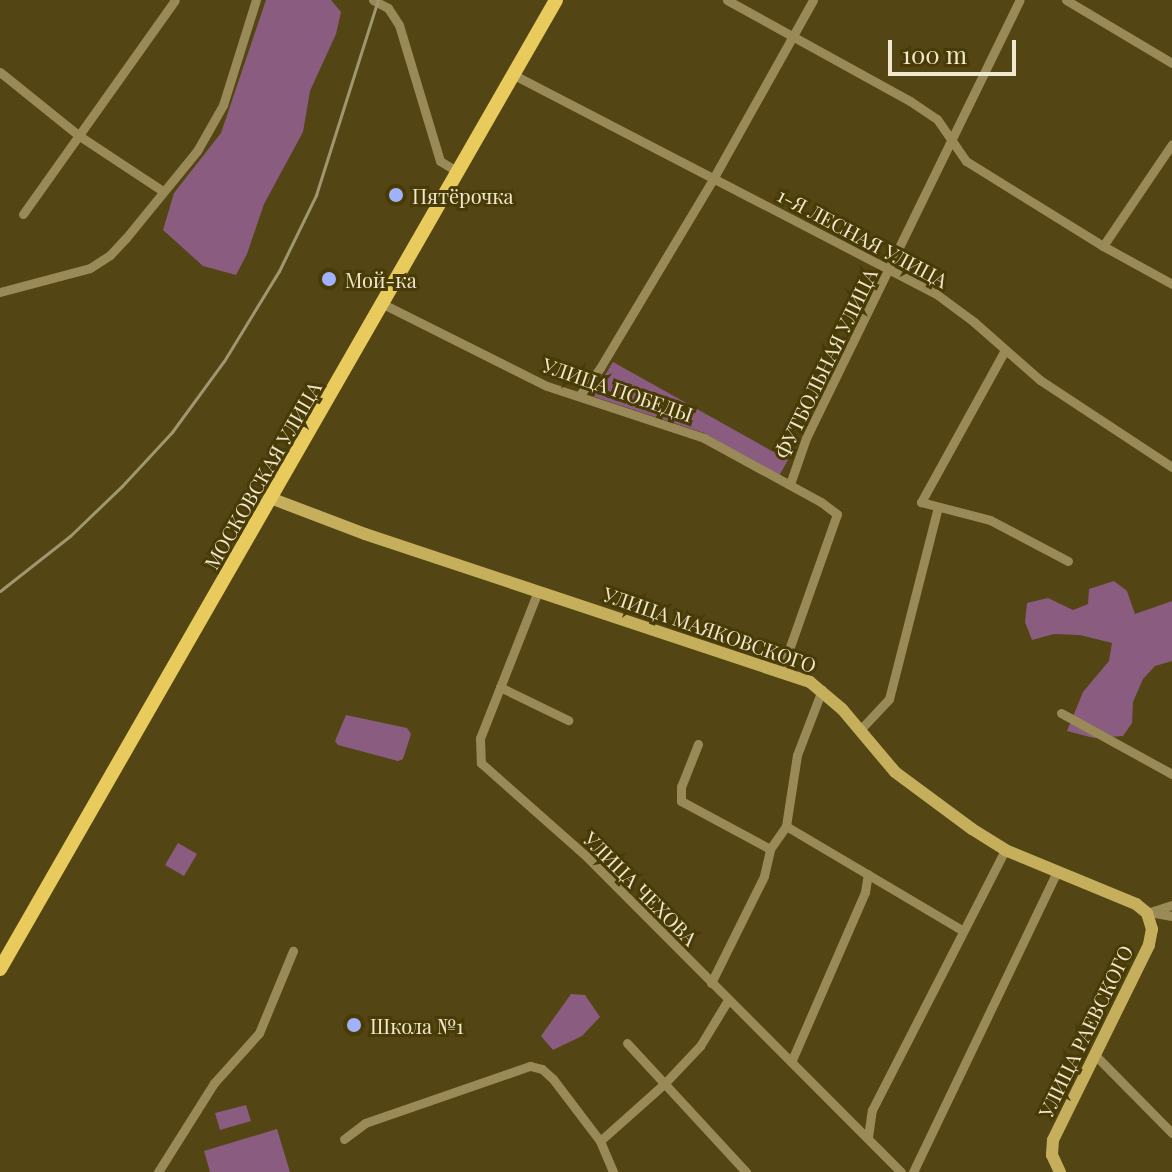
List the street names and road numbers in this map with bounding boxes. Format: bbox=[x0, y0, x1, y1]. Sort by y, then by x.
street label: 1-Я ЛЕСНАЯ УЛИЦА bbox=[774, 182, 952, 292]
street label: ФУТБОЛЬНАЯ УЛИЦА bbox=[769, 264, 881, 462]
street label: УЛИЦА ПОБЕДЫ bbox=[539, 352, 697, 426]
street label: МОСКОВСКАЯ УЛИЦА bbox=[198, 377, 326, 573]
street label: УЛИЦА МАЯКОВСКОГО bbox=[600, 581, 820, 677]
street label: УЛИЦА ЧЕХОВА bbox=[579, 826, 703, 950]
street label: УЛИЦА РАЕВСКОГО bbox=[1033, 941, 1137, 1121]

